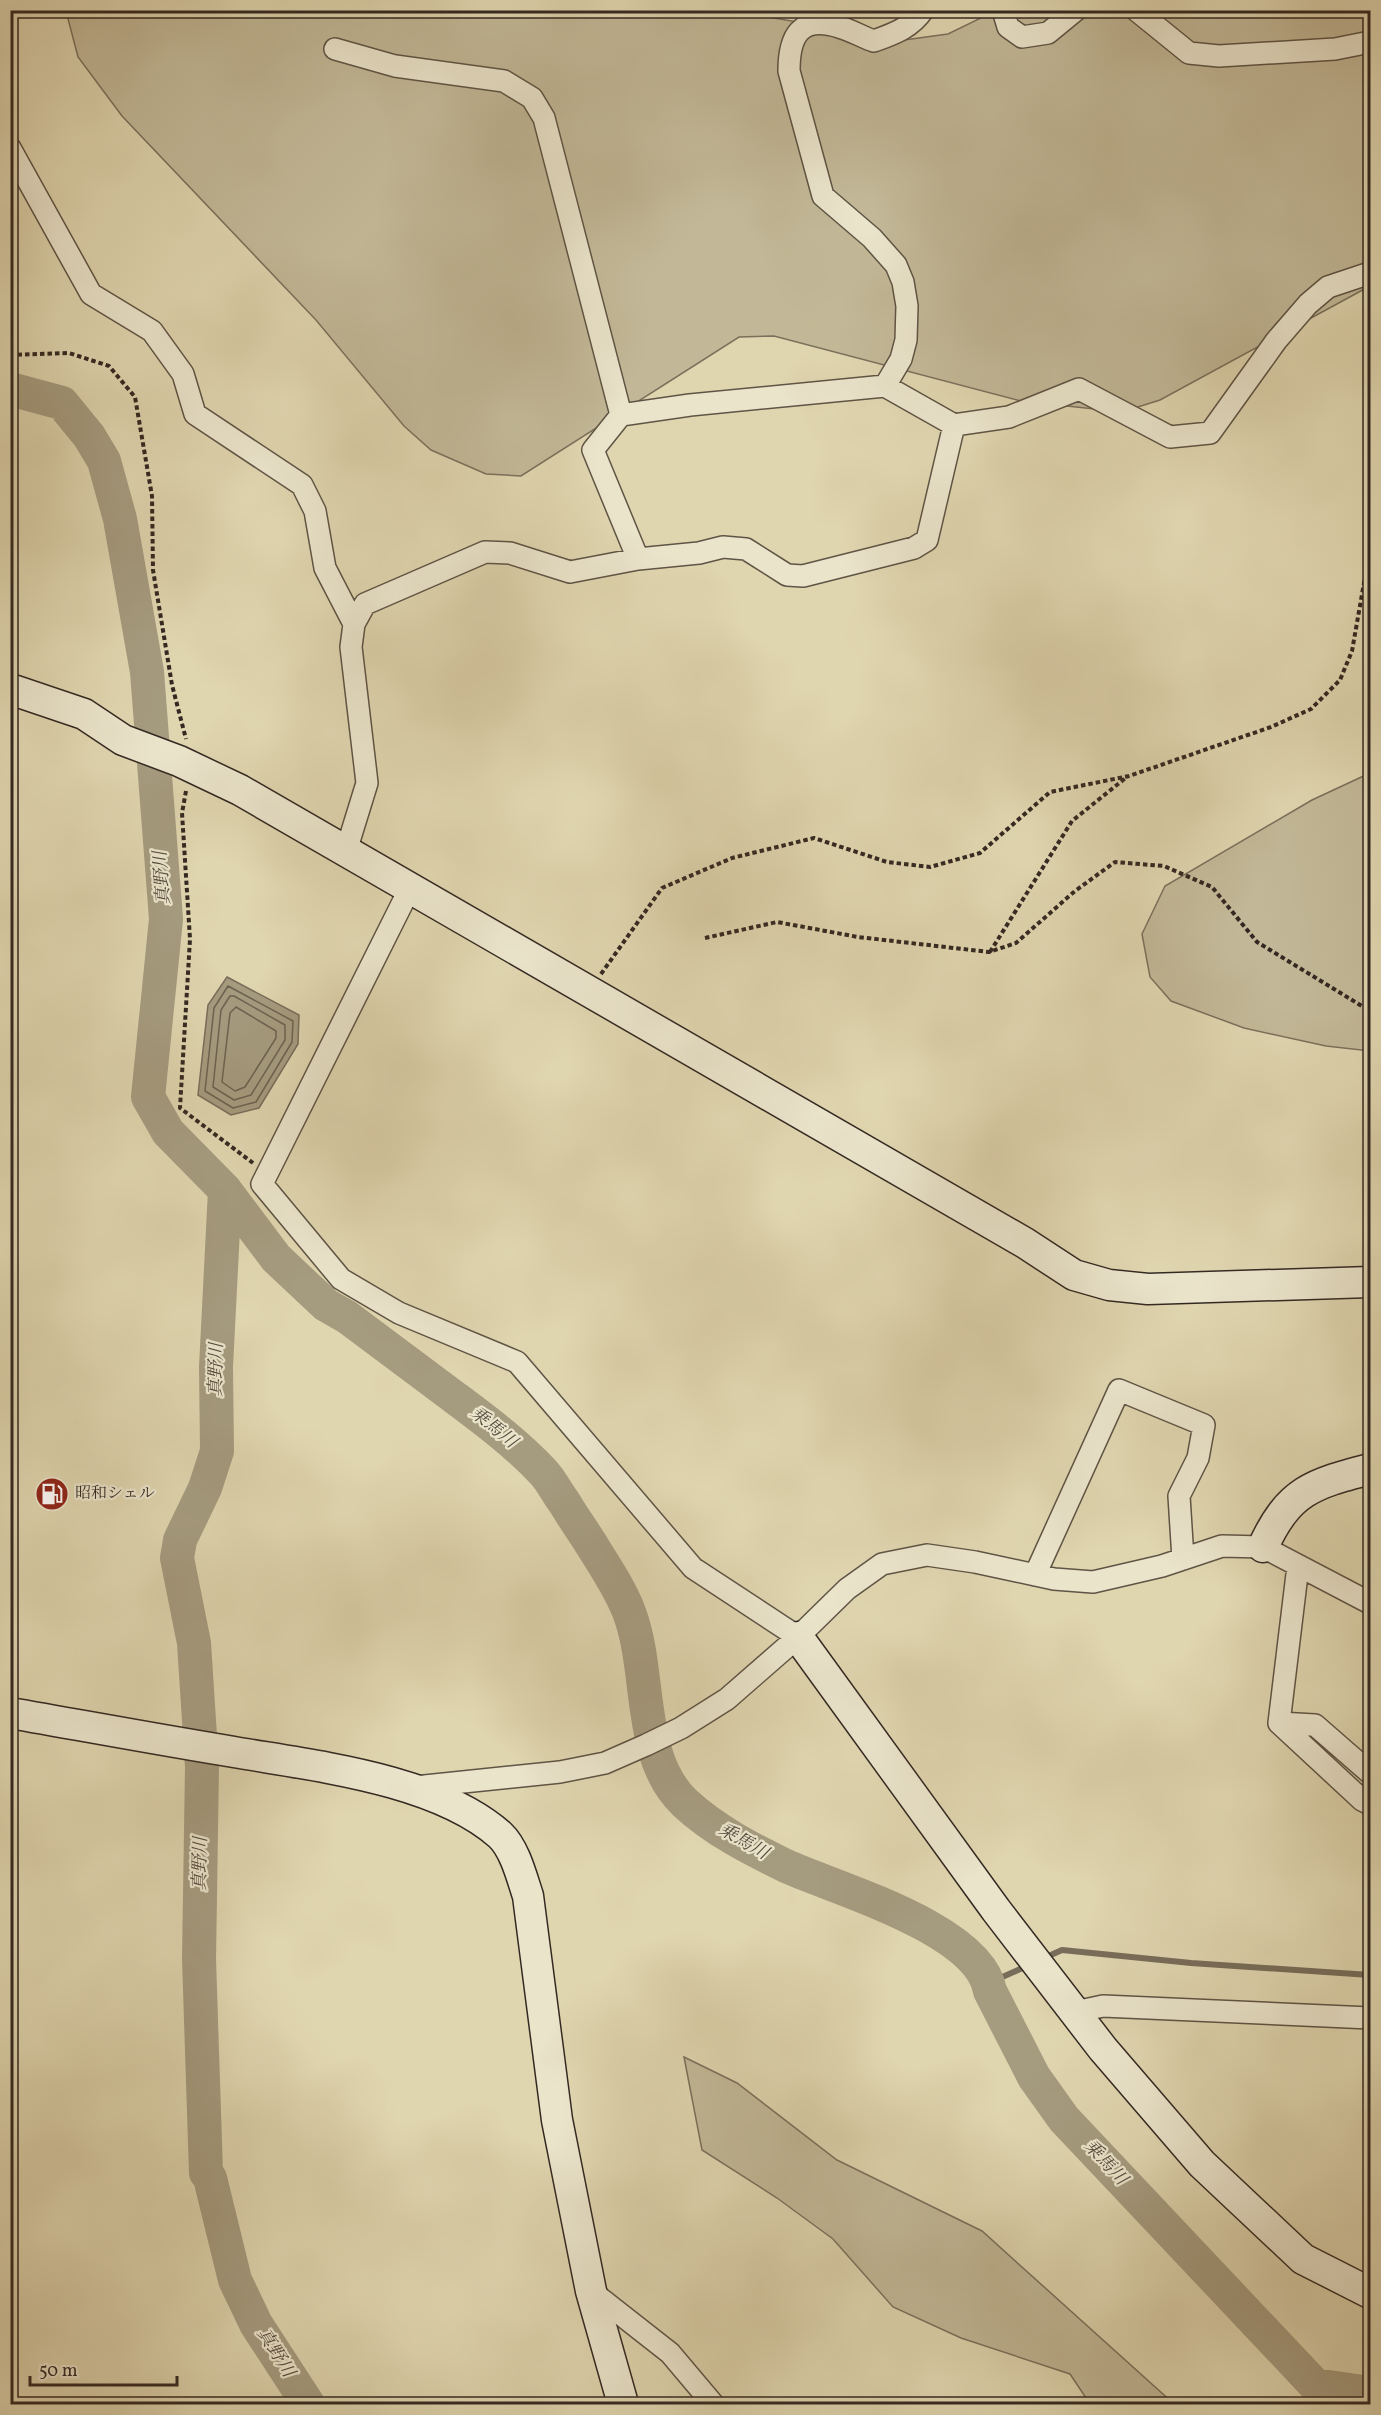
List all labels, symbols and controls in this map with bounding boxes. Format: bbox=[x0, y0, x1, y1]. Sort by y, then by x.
water label: 真野川 bbox=[149, 848, 177, 906]
water label: 真野川 bbox=[204, 1341, 230, 1397]
water label: 乗馬川 bbox=[464, 1401, 523, 1456]
fuel station icon: 昭和シェル bbox=[34, 1476, 70, 1512]
place label: 昭和シェル bbox=[75, 1483, 155, 1505]
water label: 乗馬川 bbox=[713, 1818, 774, 1867]
water label: 真野川 bbox=[188, 1835, 214, 1891]
water label: 乗馬川 bbox=[1077, 2135, 1134, 2193]
water label: 真野川 bbox=[250, 2323, 301, 2384]
scale bar bbox=[30, 2349, 177, 2387]
text: 50 m bbox=[39, 2359, 78, 2384]

